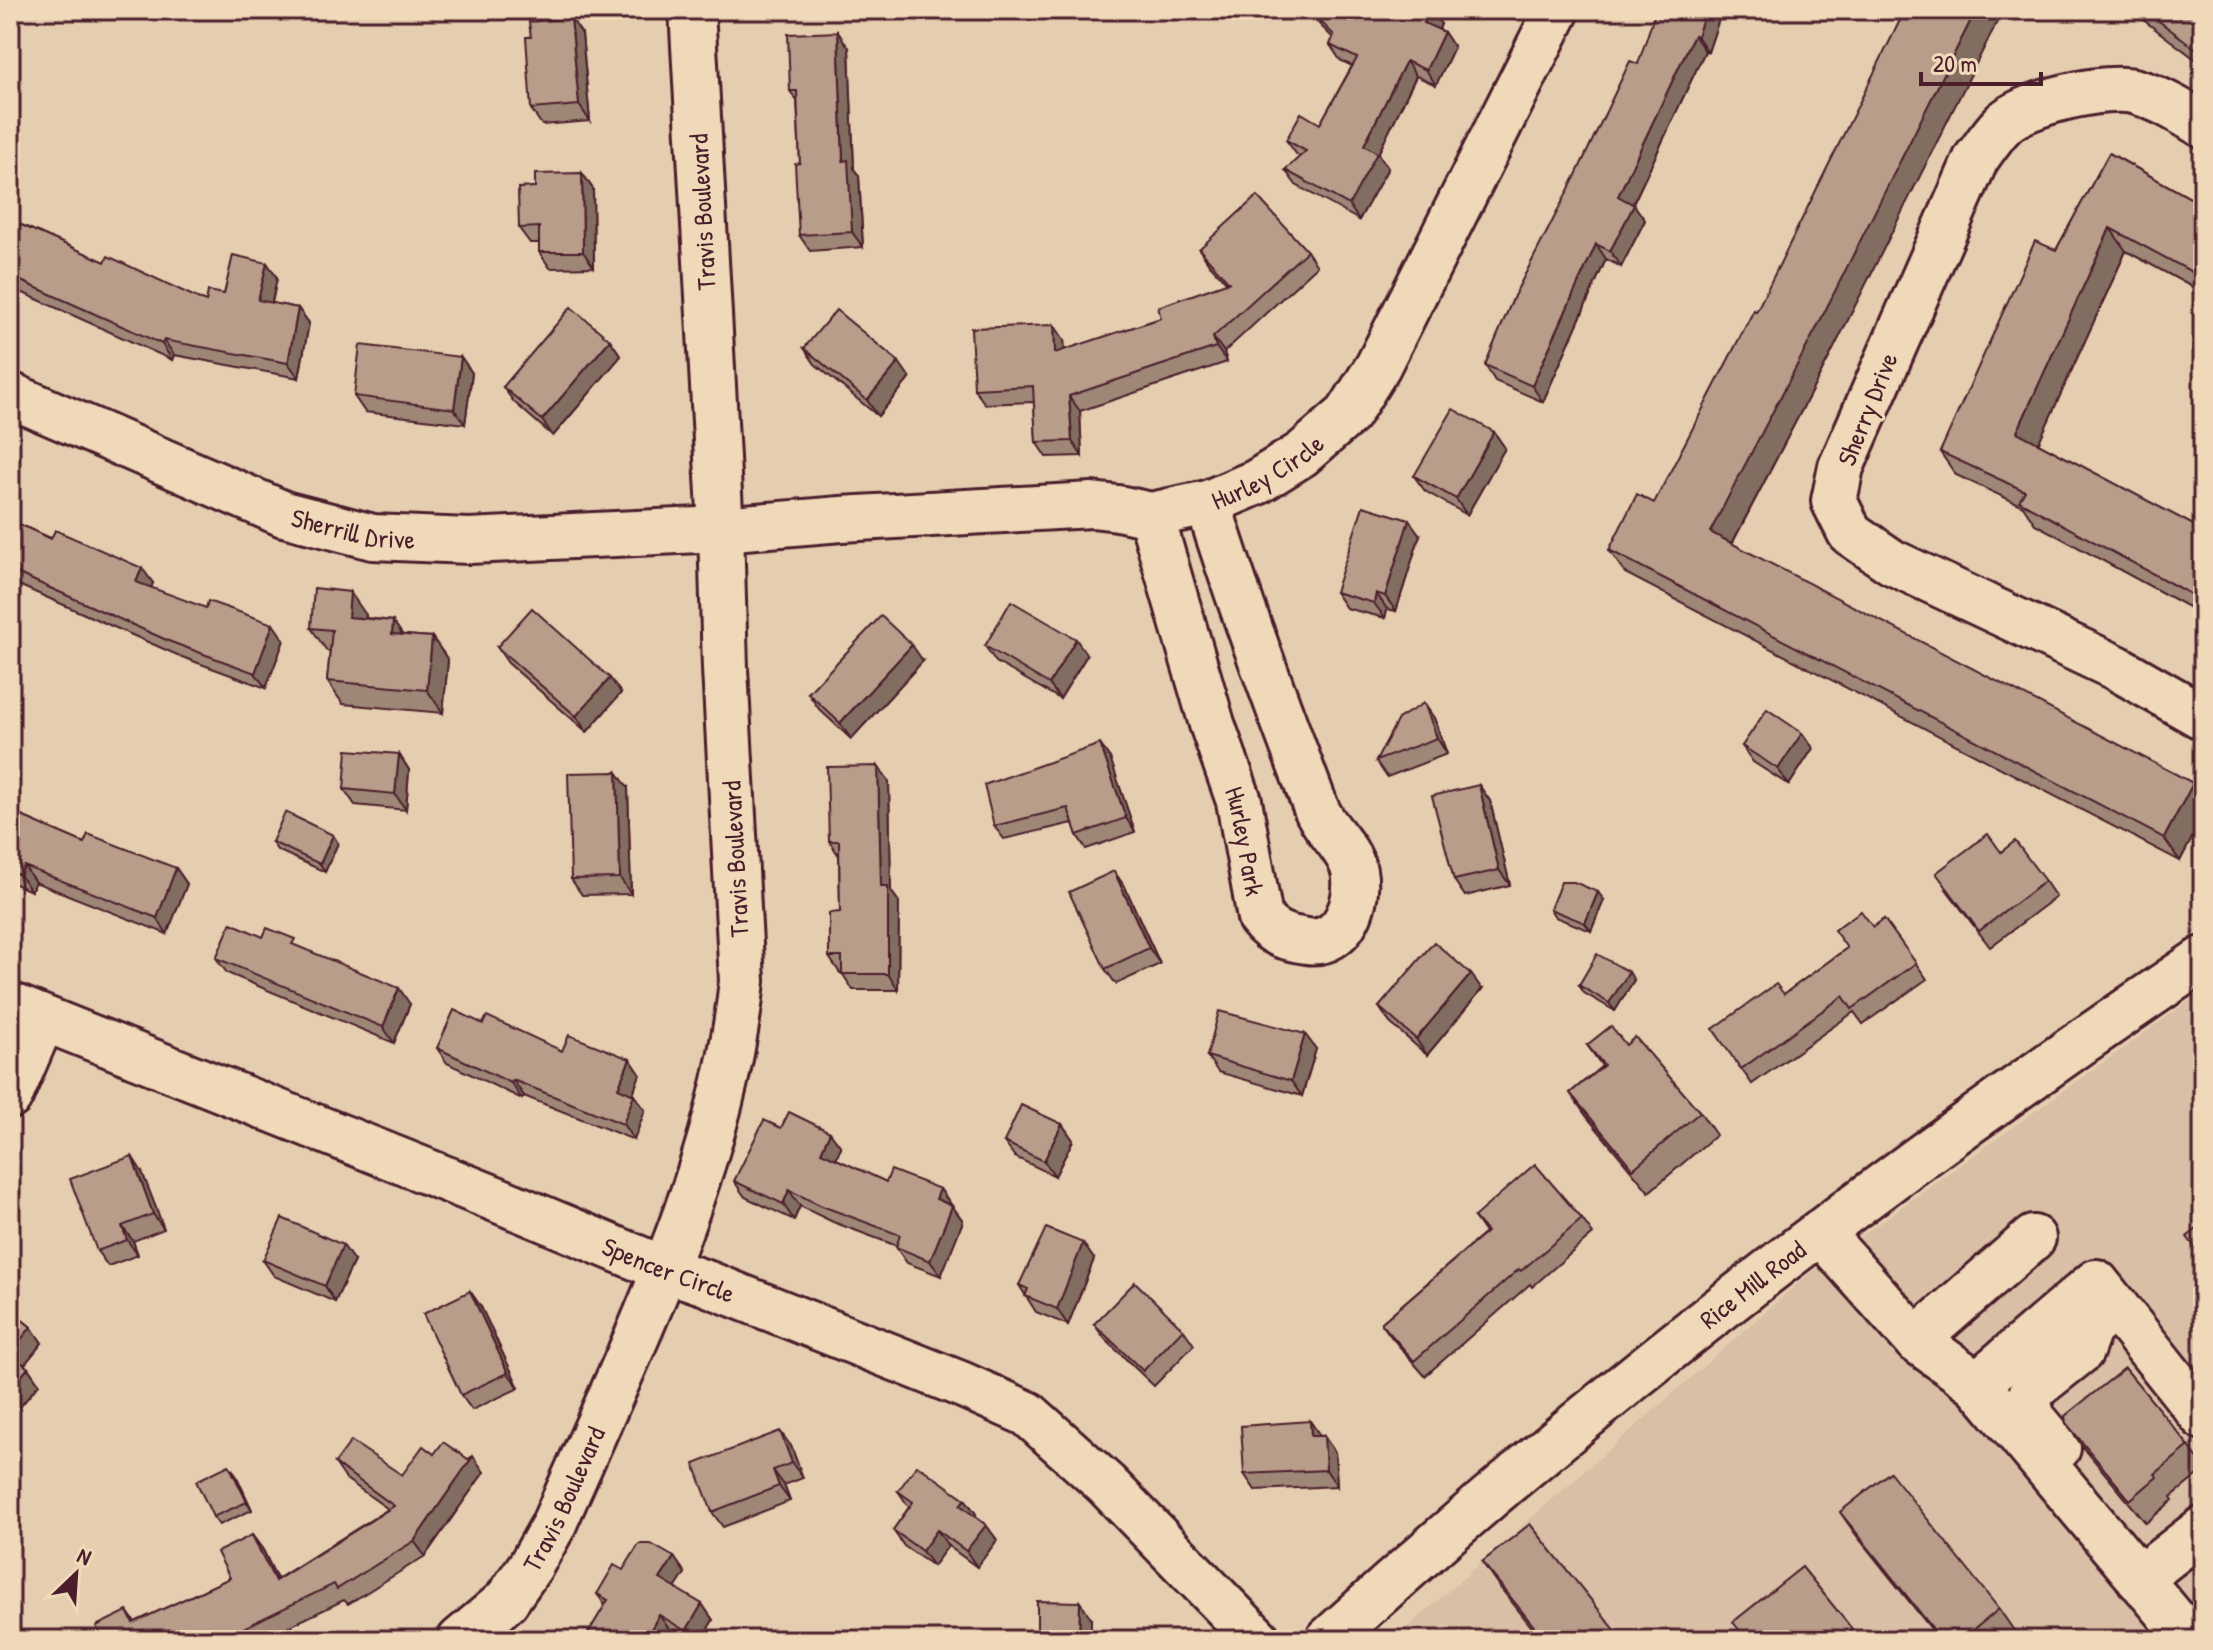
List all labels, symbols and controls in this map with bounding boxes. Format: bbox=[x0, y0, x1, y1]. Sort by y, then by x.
scale bar bbox=[1921, 36, 2041, 86]
text: 20 m bbox=[1933, 47, 1977, 79]
street label: Travis Boulevard bbox=[680, 133, 724, 291]
street label: Sherry Drive bbox=[1828, 347, 1906, 471]
street label: Hurley Circle bbox=[1206, 426, 1331, 517]
street label: Sherrill Drive bbox=[288, 499, 416, 556]
street label: Travis Boulevard bbox=[713, 780, 757, 938]
street label: Hurley Park bbox=[1218, 782, 1273, 899]
street label: Spencer Circle bbox=[597, 1228, 740, 1310]
street label: Rice Mill Road bbox=[1692, 1232, 1812, 1336]
street label: Travis Boulevard bbox=[514, 1421, 613, 1578]
north arrow bbox=[36, 1534, 116, 1614]
text: N bbox=[73, 1540, 96, 1572]

